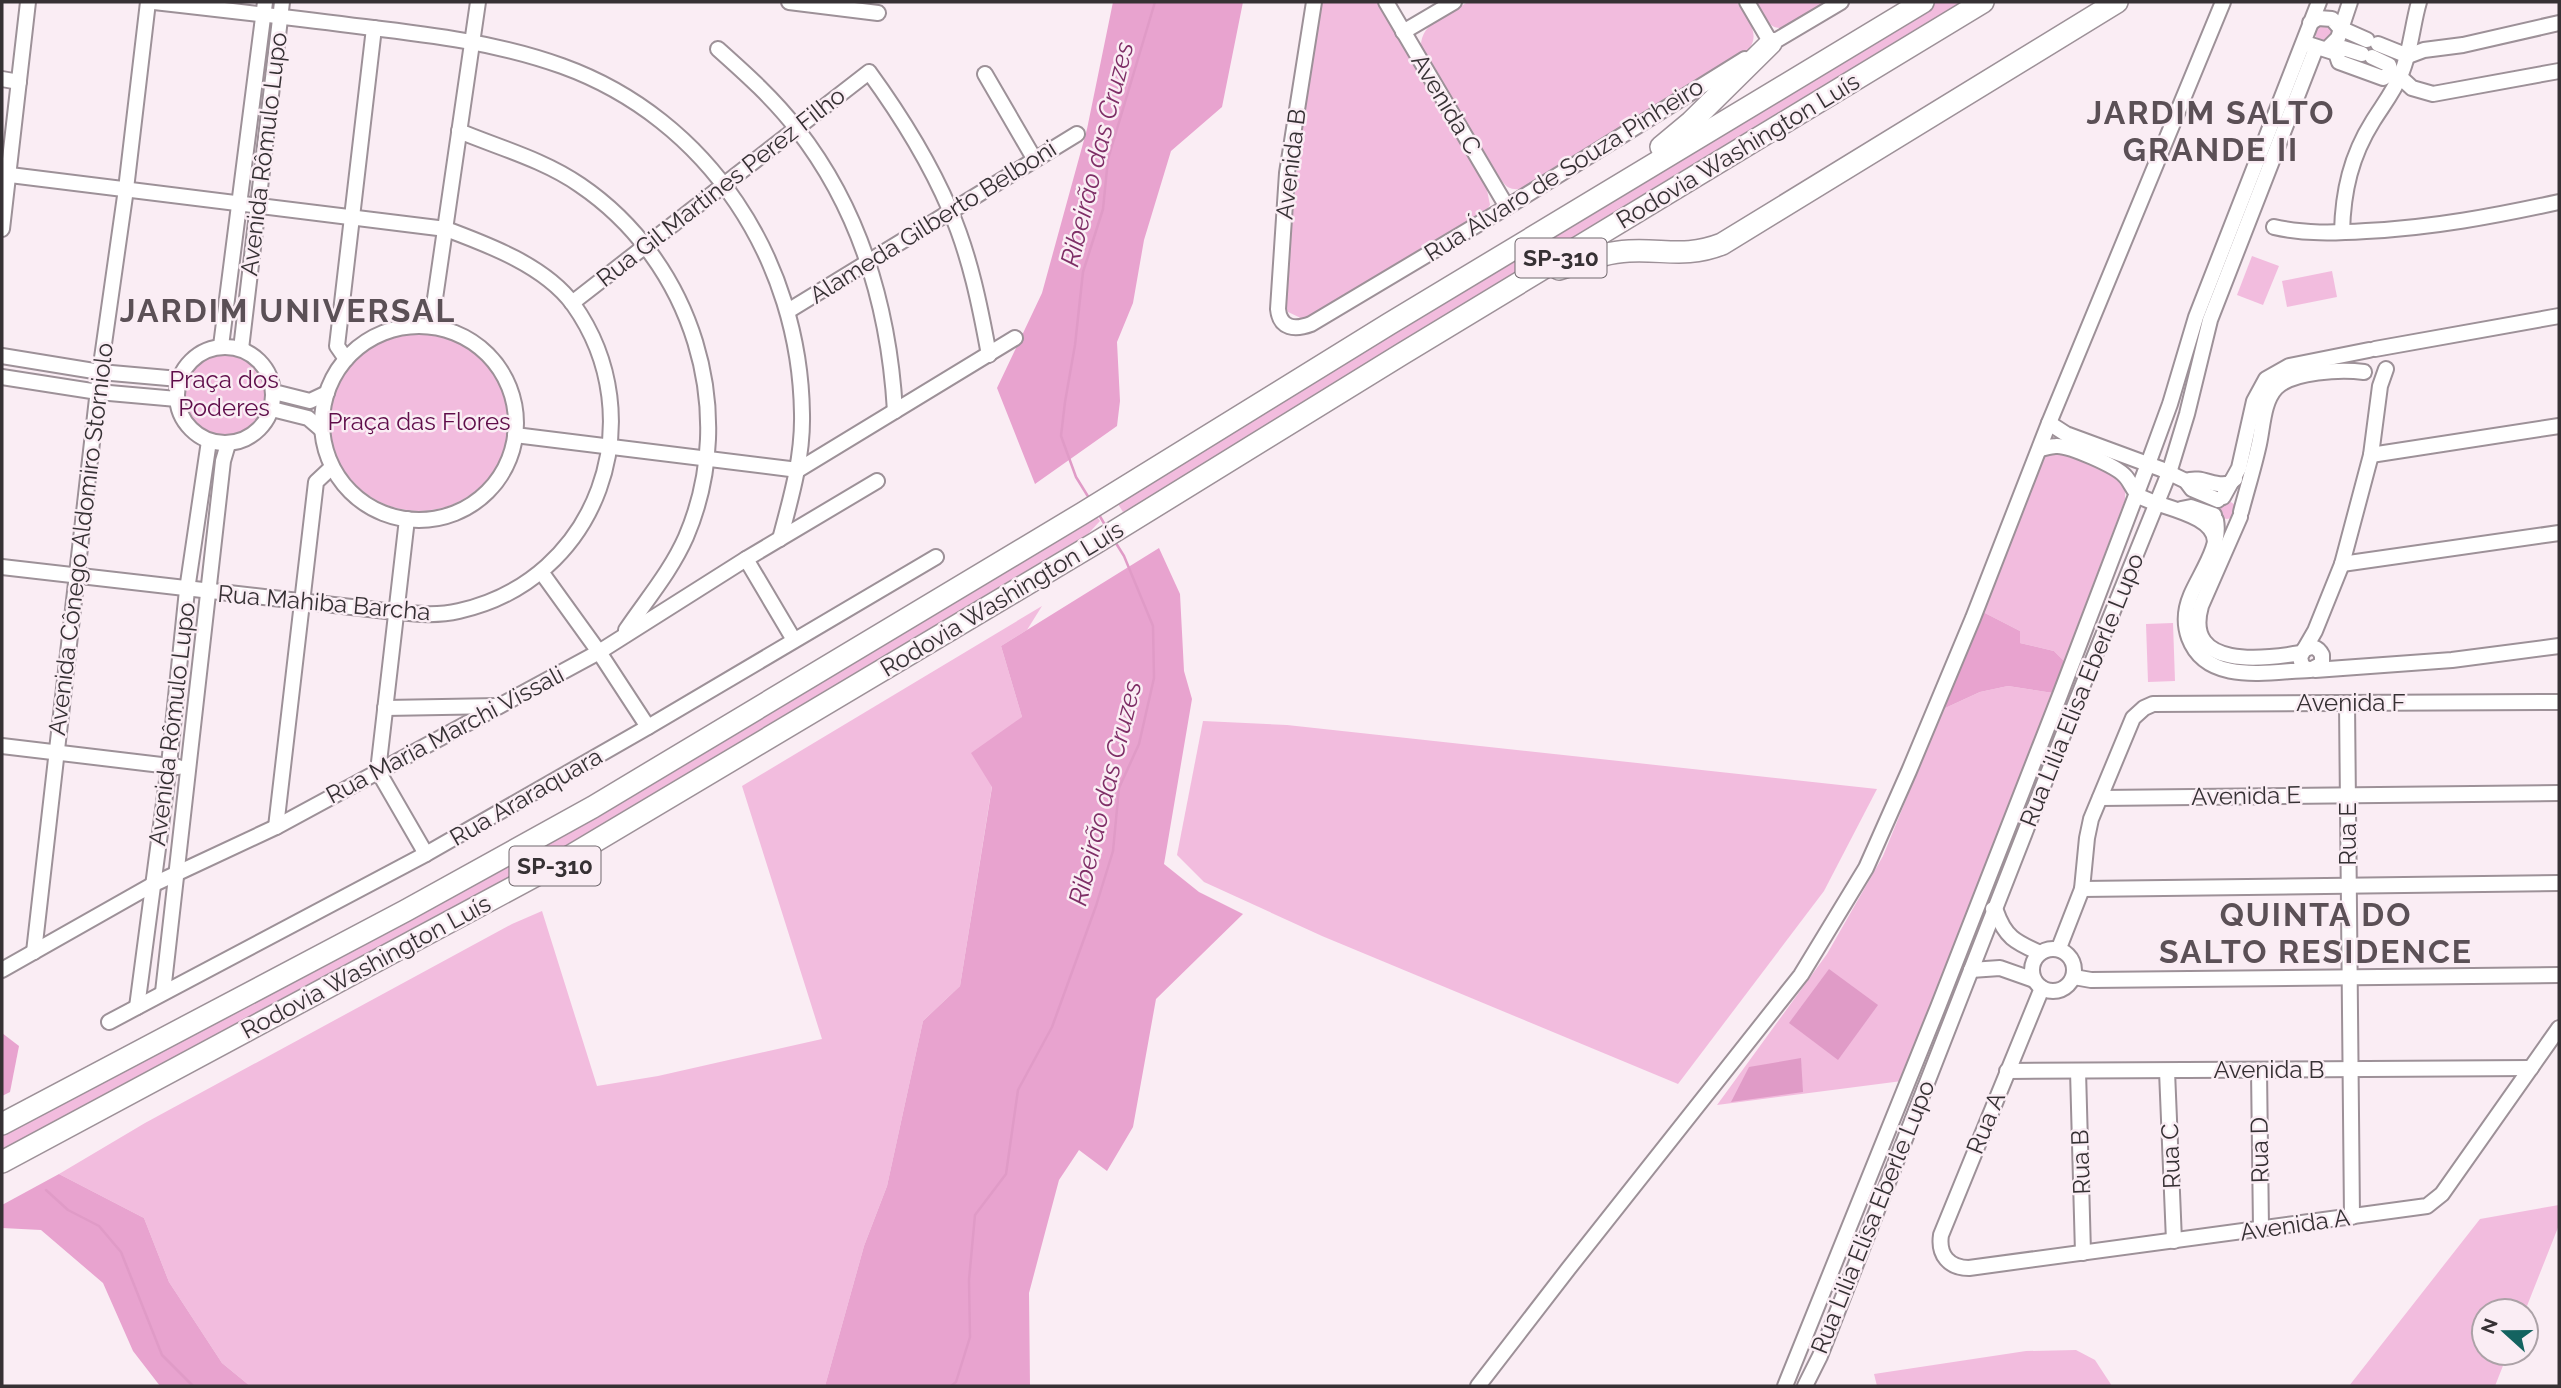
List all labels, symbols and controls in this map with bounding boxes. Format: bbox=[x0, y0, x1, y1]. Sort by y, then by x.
street label: Avenida Rômulo Lupo bbox=[234, 30, 293, 277]
water label: Ribeirão das Cruzes bbox=[1055, 39, 1139, 269]
street label: Avenida C bbox=[1405, 48, 1488, 159]
street label: Rodovia Washington Luís bbox=[1611, 66, 1865, 235]
street label: Rua Álvaro de Souza Pinheiro bbox=[1419, 72, 1709, 268]
street label: Rua Gil Martines Perez Filho bbox=[591, 80, 851, 293]
district label: JARDIM SALTO GRANDE II bbox=[2087, 94, 2335, 168]
street label: Avenida B bbox=[1269, 107, 1312, 221]
street label: Alameda Gilberto Belboni bbox=[804, 134, 1061, 310]
road number: SP-310 bbox=[1516, 238, 1606, 278]
district label: JARDIM UNIVERSAL bbox=[120, 292, 456, 329]
street label: Avenida Cônego Aldomiro Storniolo bbox=[42, 341, 119, 737]
park label: Praça dos Poderes bbox=[169, 365, 279, 422]
park label: Praça das Flores bbox=[327, 407, 511, 436]
street label: Rodovia Washington Luís bbox=[875, 514, 1129, 683]
street label: Rua Lilia Elisa Eberle Lupo bbox=[2013, 549, 2150, 831]
street label: Rua Mahiba Barcha bbox=[216, 579, 432, 626]
street label: Avenida Rômulo Lupo bbox=[142, 600, 201, 847]
street label: Rua Maria Marchi Vissali bbox=[321, 660, 569, 810]
water label: Ribeirão das Cruzes bbox=[1063, 678, 1147, 908]
street label: Avenida F bbox=[2296, 688, 2406, 717]
street label: Rua Araraquara bbox=[444, 741, 607, 852]
street label: Avenida E bbox=[2191, 780, 2301, 811]
street label: Rua E bbox=[2333, 802, 2362, 866]
road number: SP-310 bbox=[510, 846, 600, 886]
street label: Rodovia Washington Luís bbox=[236, 888, 496, 1045]
district label: QUINTA DO SALTO RESIDENCE bbox=[2159, 896, 2473, 970]
street label: Avenida B bbox=[2213, 1055, 2325, 1084]
street label: Rua Lilia Elisa Eberle Lupo bbox=[1804, 1076, 1941, 1358]
street label: Rua A bbox=[1960, 1088, 2011, 1158]
street label: Rua D bbox=[2244, 1117, 2275, 1183]
street label: Rua C bbox=[2155, 1123, 2186, 1189]
street label: Rua B bbox=[2065, 1129, 2096, 1195]
street label: Avenida A bbox=[2238, 1202, 2352, 1247]
north arrow bbox=[2470, 1297, 2540, 1367]
text: N bbox=[2476, 1315, 2502, 1337]

